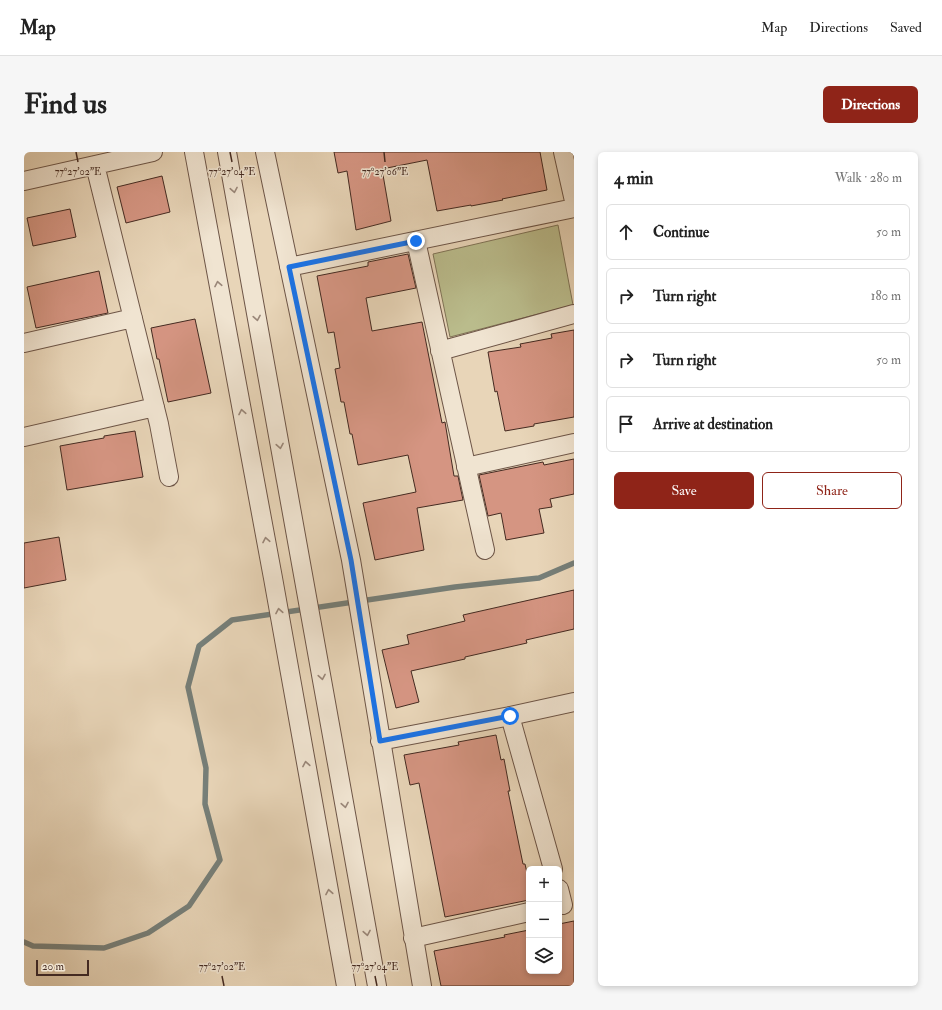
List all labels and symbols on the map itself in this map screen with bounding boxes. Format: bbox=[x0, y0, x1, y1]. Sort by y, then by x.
text: 77°27'02"E bbox=[55, 166, 101, 178]
text: 77°27'04"E bbox=[209, 166, 255, 178]
text: 77°27'06"E bbox=[362, 166, 408, 178]
one-way arrow bbox=[229, 187, 238, 193]
route end bbox=[407, 232, 425, 250]
one-way arrow bbox=[215, 281, 223, 288]
one-way arrow bbox=[252, 315, 261, 321]
one-way arrow bbox=[238, 409, 247, 415]
one-way arrow bbox=[276, 443, 284, 449]
one-way arrow bbox=[262, 537, 271, 543]
one-way arrow bbox=[275, 608, 284, 614]
one-way arrow bbox=[317, 674, 326, 680]
route start bbox=[501, 707, 519, 725]
one-way arrow bbox=[303, 761, 311, 768]
one-way arrow bbox=[340, 802, 348, 808]
one-way arrow bbox=[325, 889, 334, 896]
one-way arrow bbox=[363, 930, 371, 936]
scale bar bbox=[36, 958, 89, 977]
text: 77°27'02"E bbox=[199, 961, 245, 973]
text: 77°27'04"E bbox=[352, 961, 398, 973]

